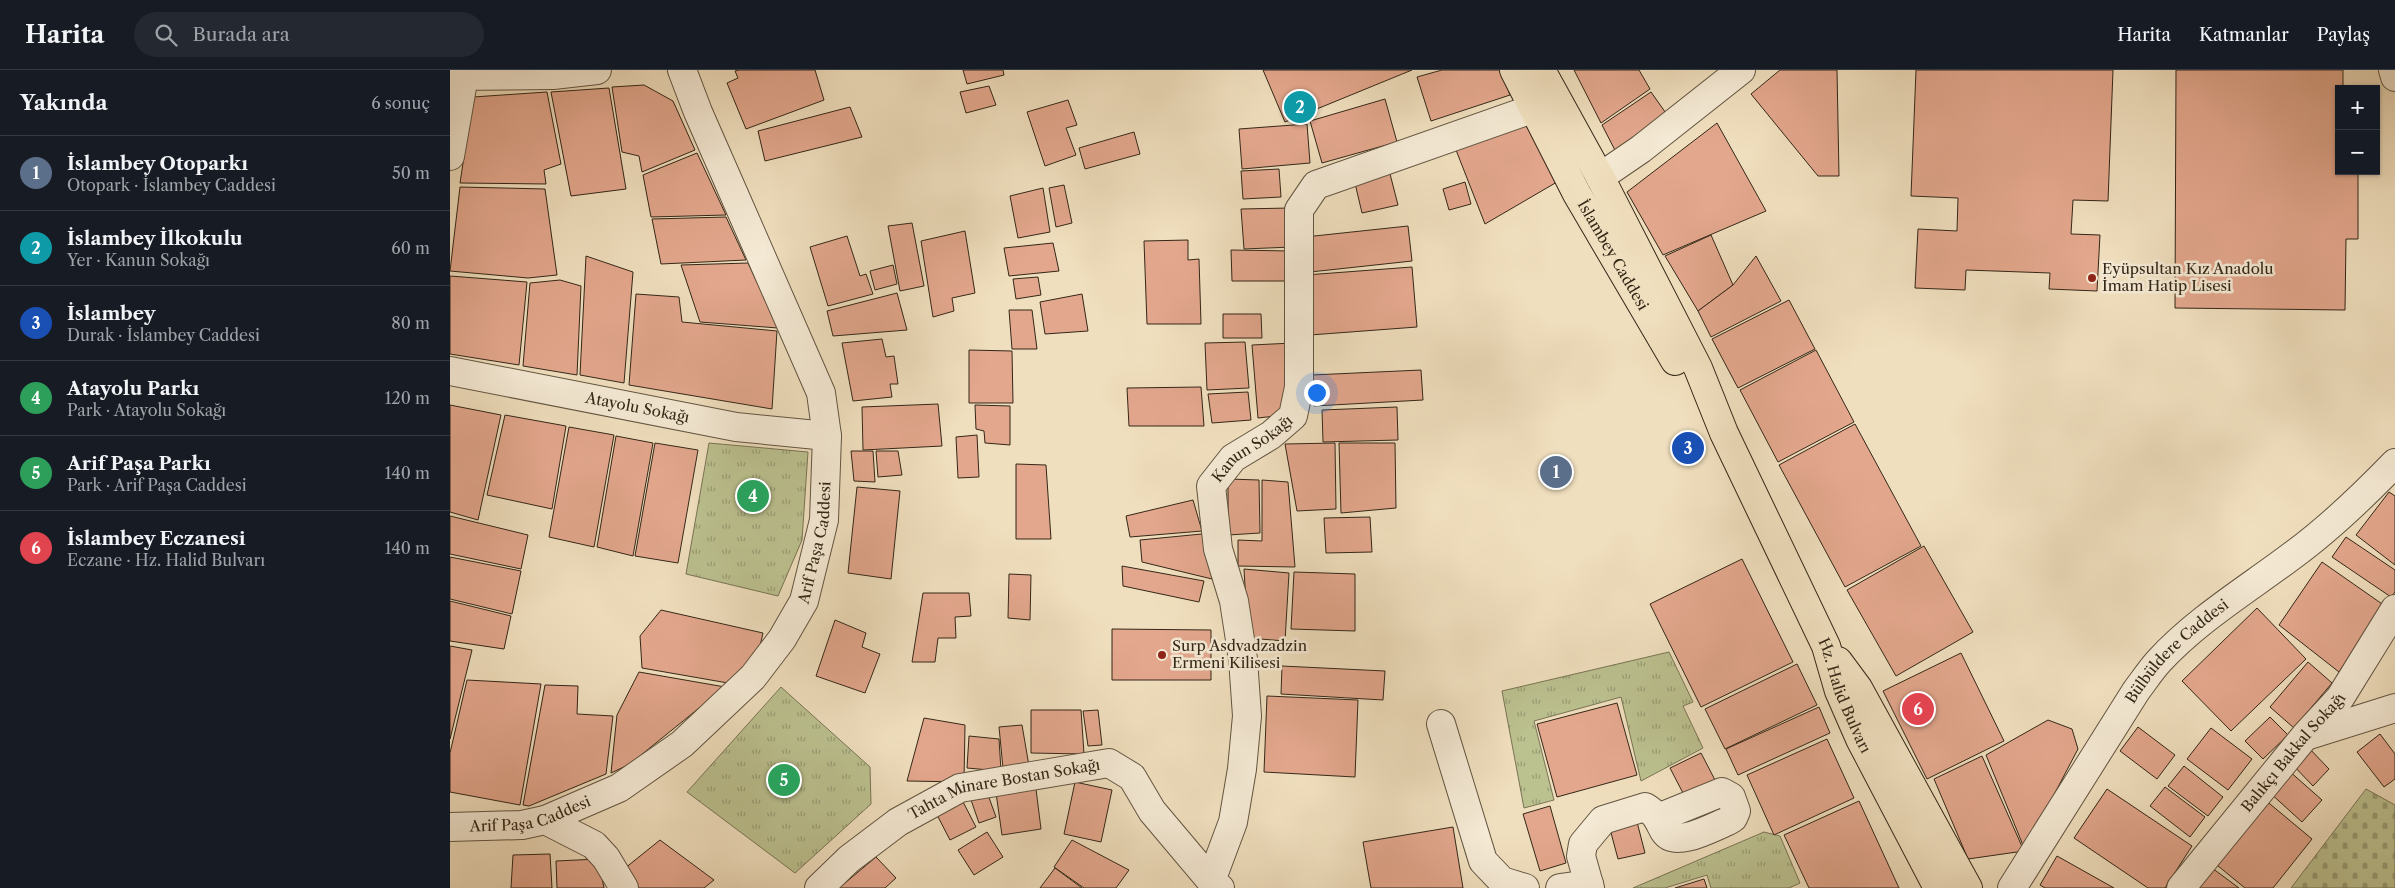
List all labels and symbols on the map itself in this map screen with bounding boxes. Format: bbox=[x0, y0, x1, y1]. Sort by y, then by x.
pin: 2 bbox=[1284, 88, 1316, 126]
street label: İslambey Caddesi bbox=[1574, 196, 1653, 314]
place label: Eyüpsultan Kız Anadolu İmam Hatip Lisesi bbox=[2102, 259, 2274, 295]
marker: Eyüpsultan Kız Anadolu İmam Hatip Lisesi bbox=[2086, 272, 2098, 284]
your location bbox=[1304, 380, 1330, 406]
street label: Atayolu Sokağı bbox=[583, 388, 692, 427]
street label: Kanun Sokağı bbox=[1208, 410, 1297, 486]
pin: 3 bbox=[1672, 429, 1704, 467]
pin: 1 bbox=[1540, 453, 1572, 491]
pin: 4 bbox=[737, 477, 769, 515]
street label: Arif Paşa Caddesi bbox=[793, 481, 834, 607]
street label: Bülbüldere Caddesi bbox=[2121, 595, 2232, 707]
street label: Hz. Halid Bulvarı bbox=[1814, 634, 1876, 757]
place label: Surp Asdvadzadzin Ermeni Kilisesi bbox=[1172, 636, 1308, 672]
marker: Surp Asdvadzadzin Ermeni Kilisesi bbox=[1156, 649, 1168, 661]
street label: Balıkçı Bakkal Sokağı bbox=[2237, 689, 2350, 816]
pin: 6 bbox=[1902, 690, 1934, 728]
street label: Tahta Minare Bostan Sokağı bbox=[905, 755, 1102, 824]
pin: 5 bbox=[768, 761, 800, 799]
street label: Arif Paşa Caddesi bbox=[468, 791, 594, 835]

